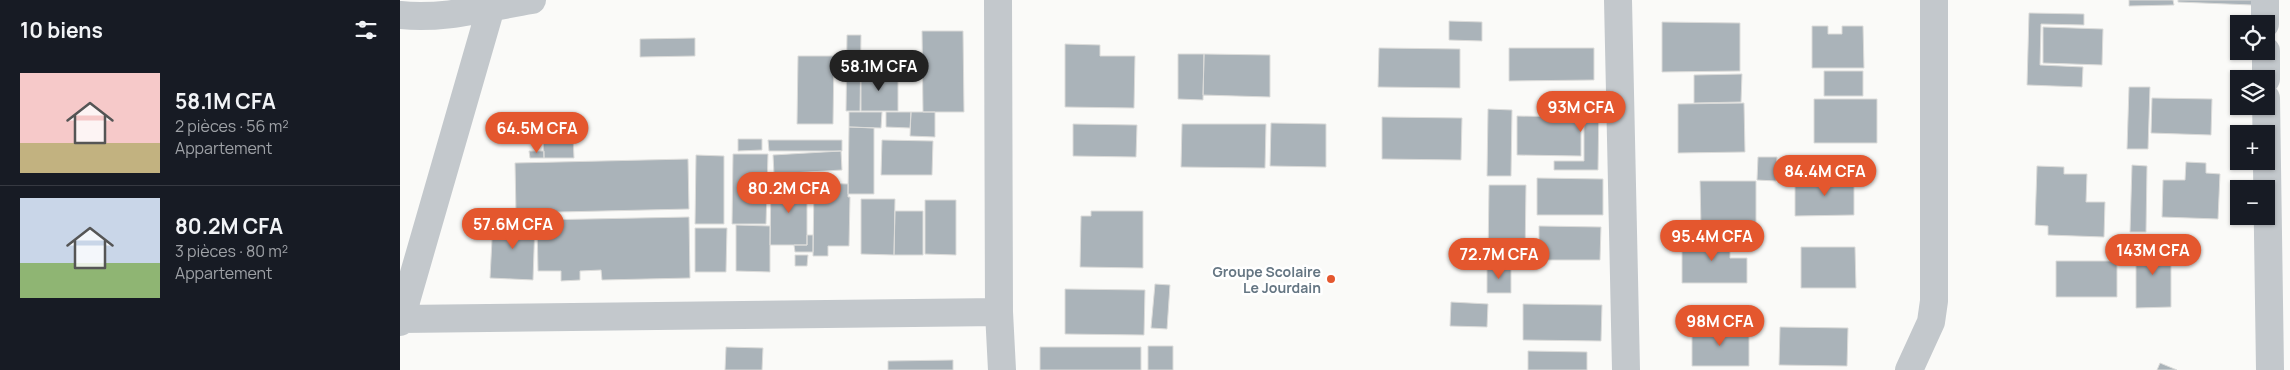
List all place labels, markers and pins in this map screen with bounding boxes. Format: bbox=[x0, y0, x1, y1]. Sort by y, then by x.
pin: 58.1M CFA bbox=[822, 49, 936, 92]
pin: 93M CFA bbox=[1535, 90, 1627, 133]
pin: 64.5M CFA bbox=[480, 112, 594, 154]
pin: 84.4M CFA bbox=[1768, 154, 1882, 197]
pin: 80.2M CFA bbox=[732, 172, 846, 214]
pin: 57.6M CFA bbox=[456, 208, 570, 250]
pin: 95.4M CFA bbox=[1655, 220, 1769, 262]
pin: 143M CFA bbox=[2101, 234, 2205, 276]
pin: 72.7M CFA bbox=[1442, 238, 1556, 280]
place label: Groupe Scolaire Le Jourdain bbox=[1213, 262, 1321, 297]
marker: Groupe Scolaire Le Jourdain bbox=[1325, 273, 1337, 285]
pin: 98M CFA bbox=[1674, 304, 1766, 347]

